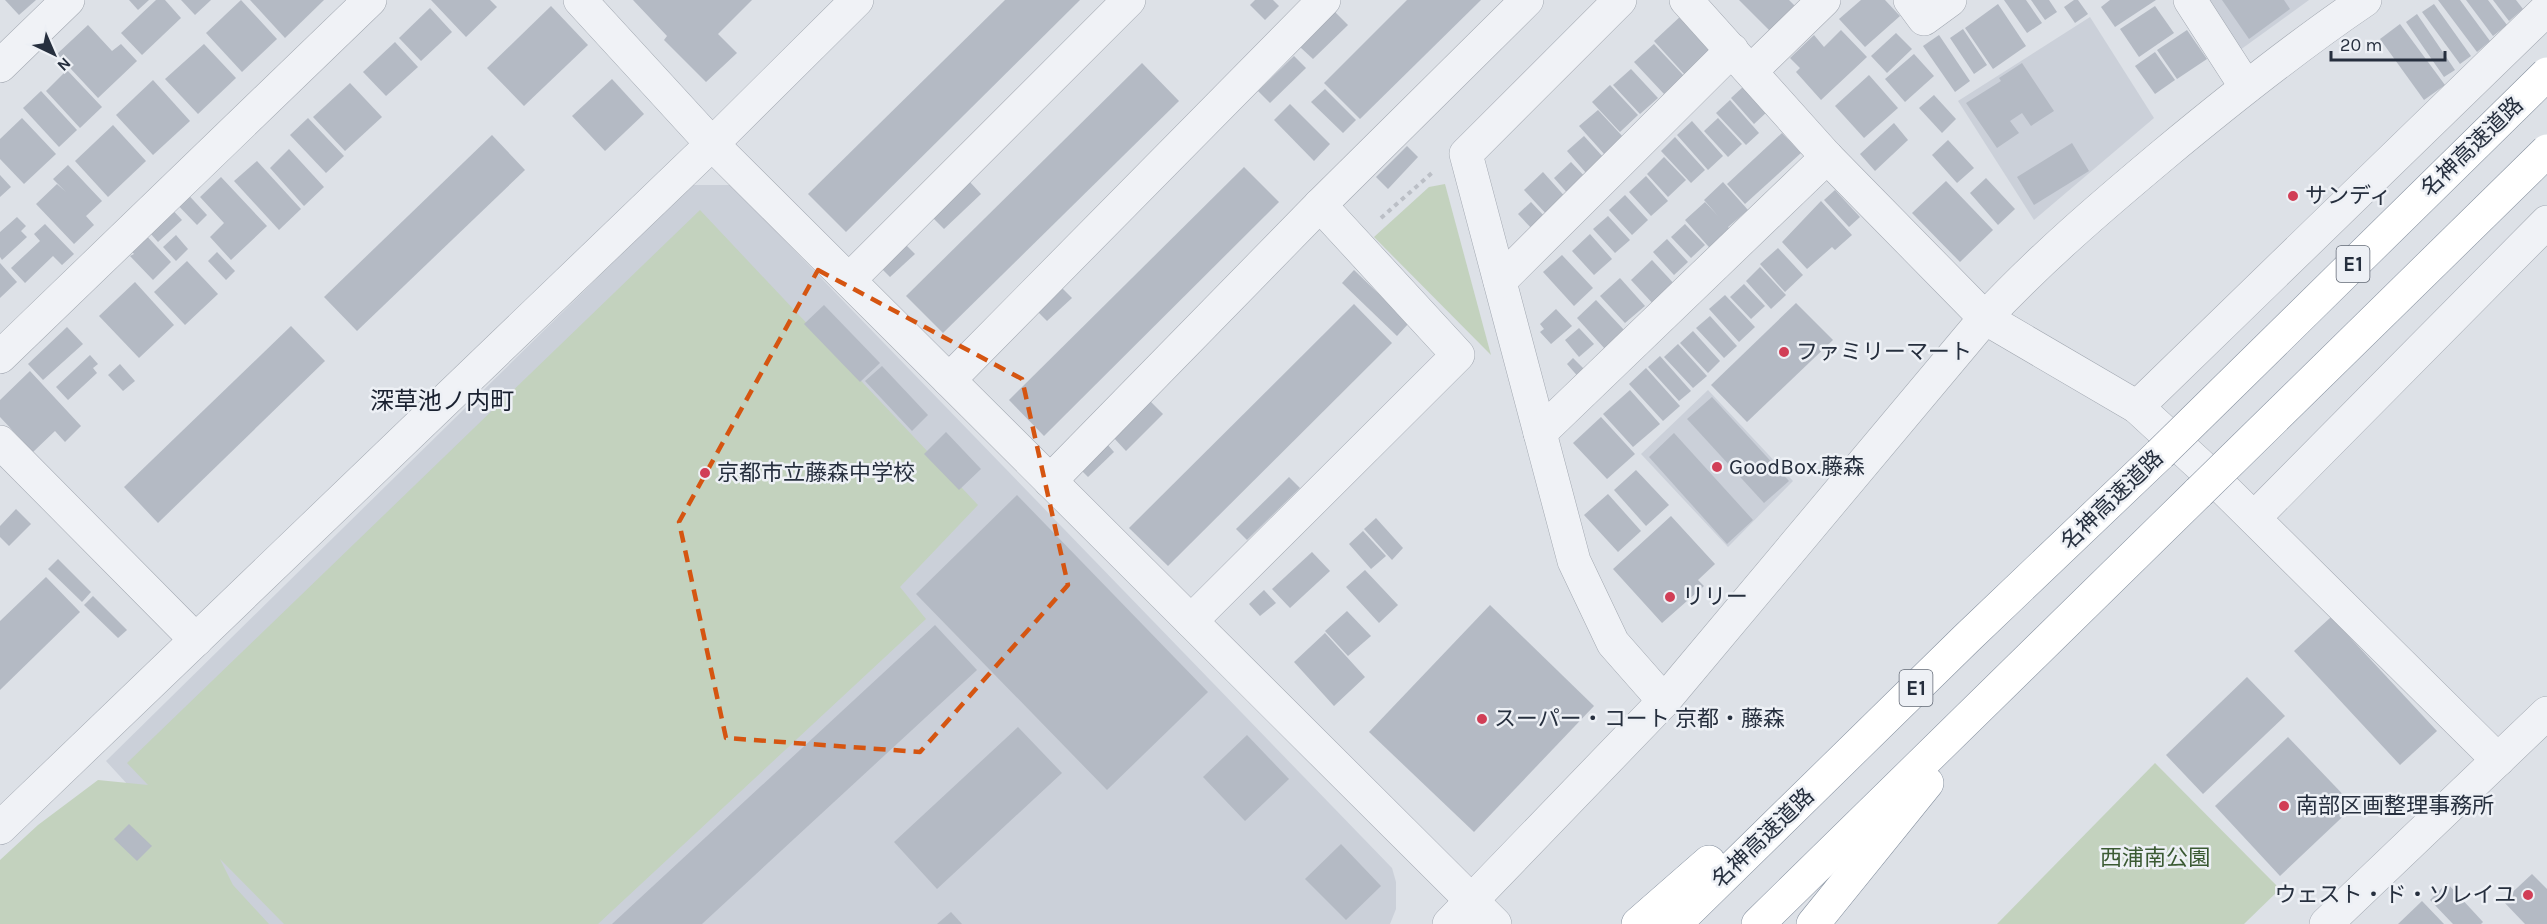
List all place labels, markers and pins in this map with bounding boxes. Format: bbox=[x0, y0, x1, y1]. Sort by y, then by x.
place label: サンディ bbox=[2305, 183, 2391, 209]
marker: サンディ bbox=[2286, 189, 2300, 203]
place label: ファミリーマート bbox=[1796, 339, 1972, 365]
marker: ファミリーマート bbox=[1777, 345, 1791, 359]
place label: GoodBox.藤森 bbox=[1729, 454, 1865, 480]
place label: 京都市立藤森中学校 bbox=[717, 460, 915, 486]
marker: GoodBox.藤森 bbox=[1710, 460, 1724, 474]
marker: 京都市立藤森中学校 bbox=[698, 466, 712, 480]
place label: リリー bbox=[1682, 584, 1748, 610]
marker: リリー bbox=[1663, 590, 1677, 604]
place label: スーパー・コート 京都・藤森 bbox=[1494, 706, 1785, 732]
marker: スーパー・コート 京都・藤森 bbox=[1475, 712, 1489, 726]
place label: 南部区画整理事務所 bbox=[2296, 793, 2494, 819]
marker: 南部区画整理事務所 bbox=[2277, 799, 2291, 813]
place label: ウェスト・ド・ソレイユ bbox=[2274, 882, 2516, 908]
marker: ウェスト・ド・ソレイユ bbox=[2521, 888, 2535, 902]

